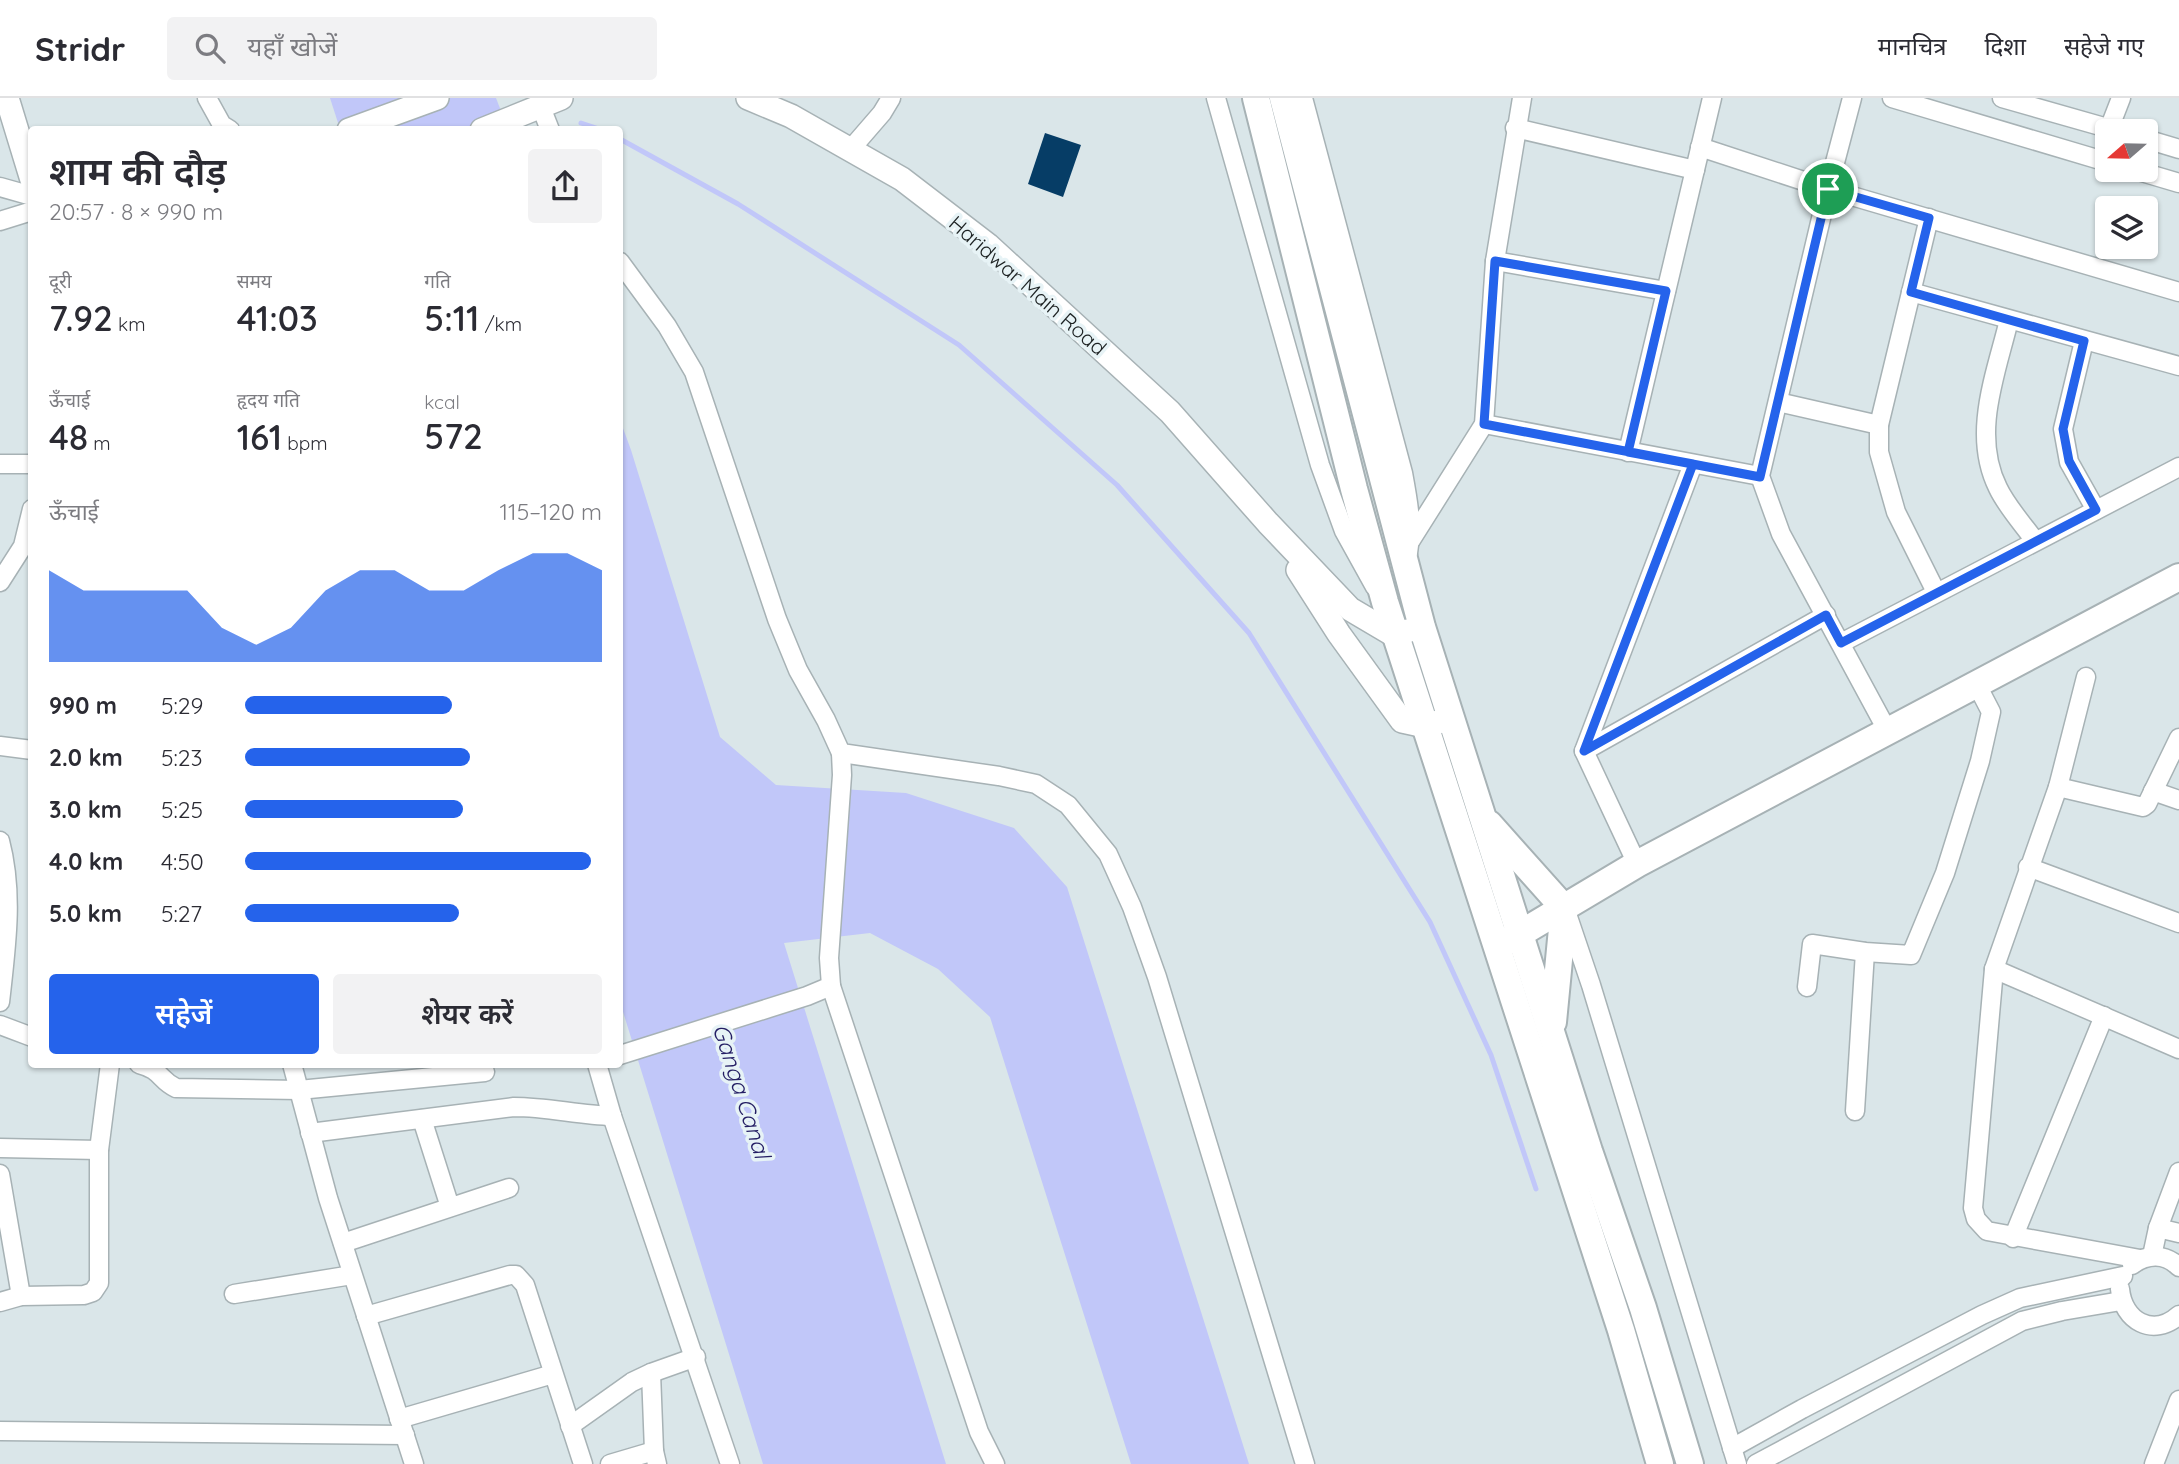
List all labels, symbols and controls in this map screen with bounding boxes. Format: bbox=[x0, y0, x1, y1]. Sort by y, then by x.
search box bbox=[167, 17, 657, 80]
text: Stridr bbox=[35, 28, 125, 69]
icon: search bbox=[191, 29, 229, 67]
text: यहाँ खोजें bbox=[247, 30, 337, 63]
text: मानचित्र bbox=[1878, 31, 1946, 61]
text: दिशा bbox=[1984, 31, 2026, 61]
text: सहेजे गए bbox=[2064, 31, 2144, 61]
north arrow bbox=[2095, 119, 2158, 182]
map controls bbox=[2095, 119, 2158, 259]
text: शाम की दौड़ bbox=[49, 147, 227, 195]
button: share bbox=[528, 149, 602, 223]
pin bbox=[1798, 159, 1858, 219]
icon: arrive bbox=[1809, 170, 1847, 208]
button: layers bbox=[2095, 196, 2158, 259]
text: 20:57 · 8 × 990 m bbox=[49, 197, 223, 226]
street label: Haridwar Main Road bbox=[944, 210, 1112, 360]
text: दूरी bbox=[49, 269, 72, 293]
text: समय bbox=[237, 269, 272, 293]
text: गति bbox=[424, 269, 451, 293]
text: 7.92 bbox=[49, 296, 113, 340]
text: 41:03 bbox=[237, 296, 318, 340]
text: 5:11 bbox=[424, 296, 480, 340]
text: km bbox=[113, 312, 146, 336]
text: /km bbox=[480, 312, 522, 336]
text: ऊँचाई bbox=[49, 388, 90, 412]
text: हृदय गति bbox=[237, 388, 300, 412]
text: kcal bbox=[424, 390, 460, 414]
text: 572 bbox=[424, 414, 483, 458]
text: 48 bbox=[49, 415, 88, 459]
text: 161 bbox=[237, 415, 282, 459]
text: m bbox=[88, 431, 110, 455]
text: bpm bbox=[282, 431, 328, 455]
text: ऊँचाई bbox=[49, 497, 99, 526]
text: 115–120 m bbox=[500, 497, 602, 526]
text: 990 m bbox=[49, 691, 117, 720]
text: 5:29 bbox=[161, 691, 203, 720]
text: 2.0 km bbox=[49, 743, 123, 772]
text: 5:23 bbox=[161, 743, 203, 772]
text: 3.0 km bbox=[49, 795, 122, 824]
text: 5:25 bbox=[161, 795, 203, 824]
text: 4.0 km bbox=[49, 847, 123, 876]
text: 4:50 bbox=[161, 847, 204, 876]
text: 5.0 km bbox=[49, 899, 122, 928]
text: 5:27 bbox=[161, 899, 202, 928]
button: सहेजें bbox=[49, 974, 319, 1054]
button: शेयर करें bbox=[333, 974, 602, 1054]
water label: Ganga Canal bbox=[707, 1020, 778, 1164]

